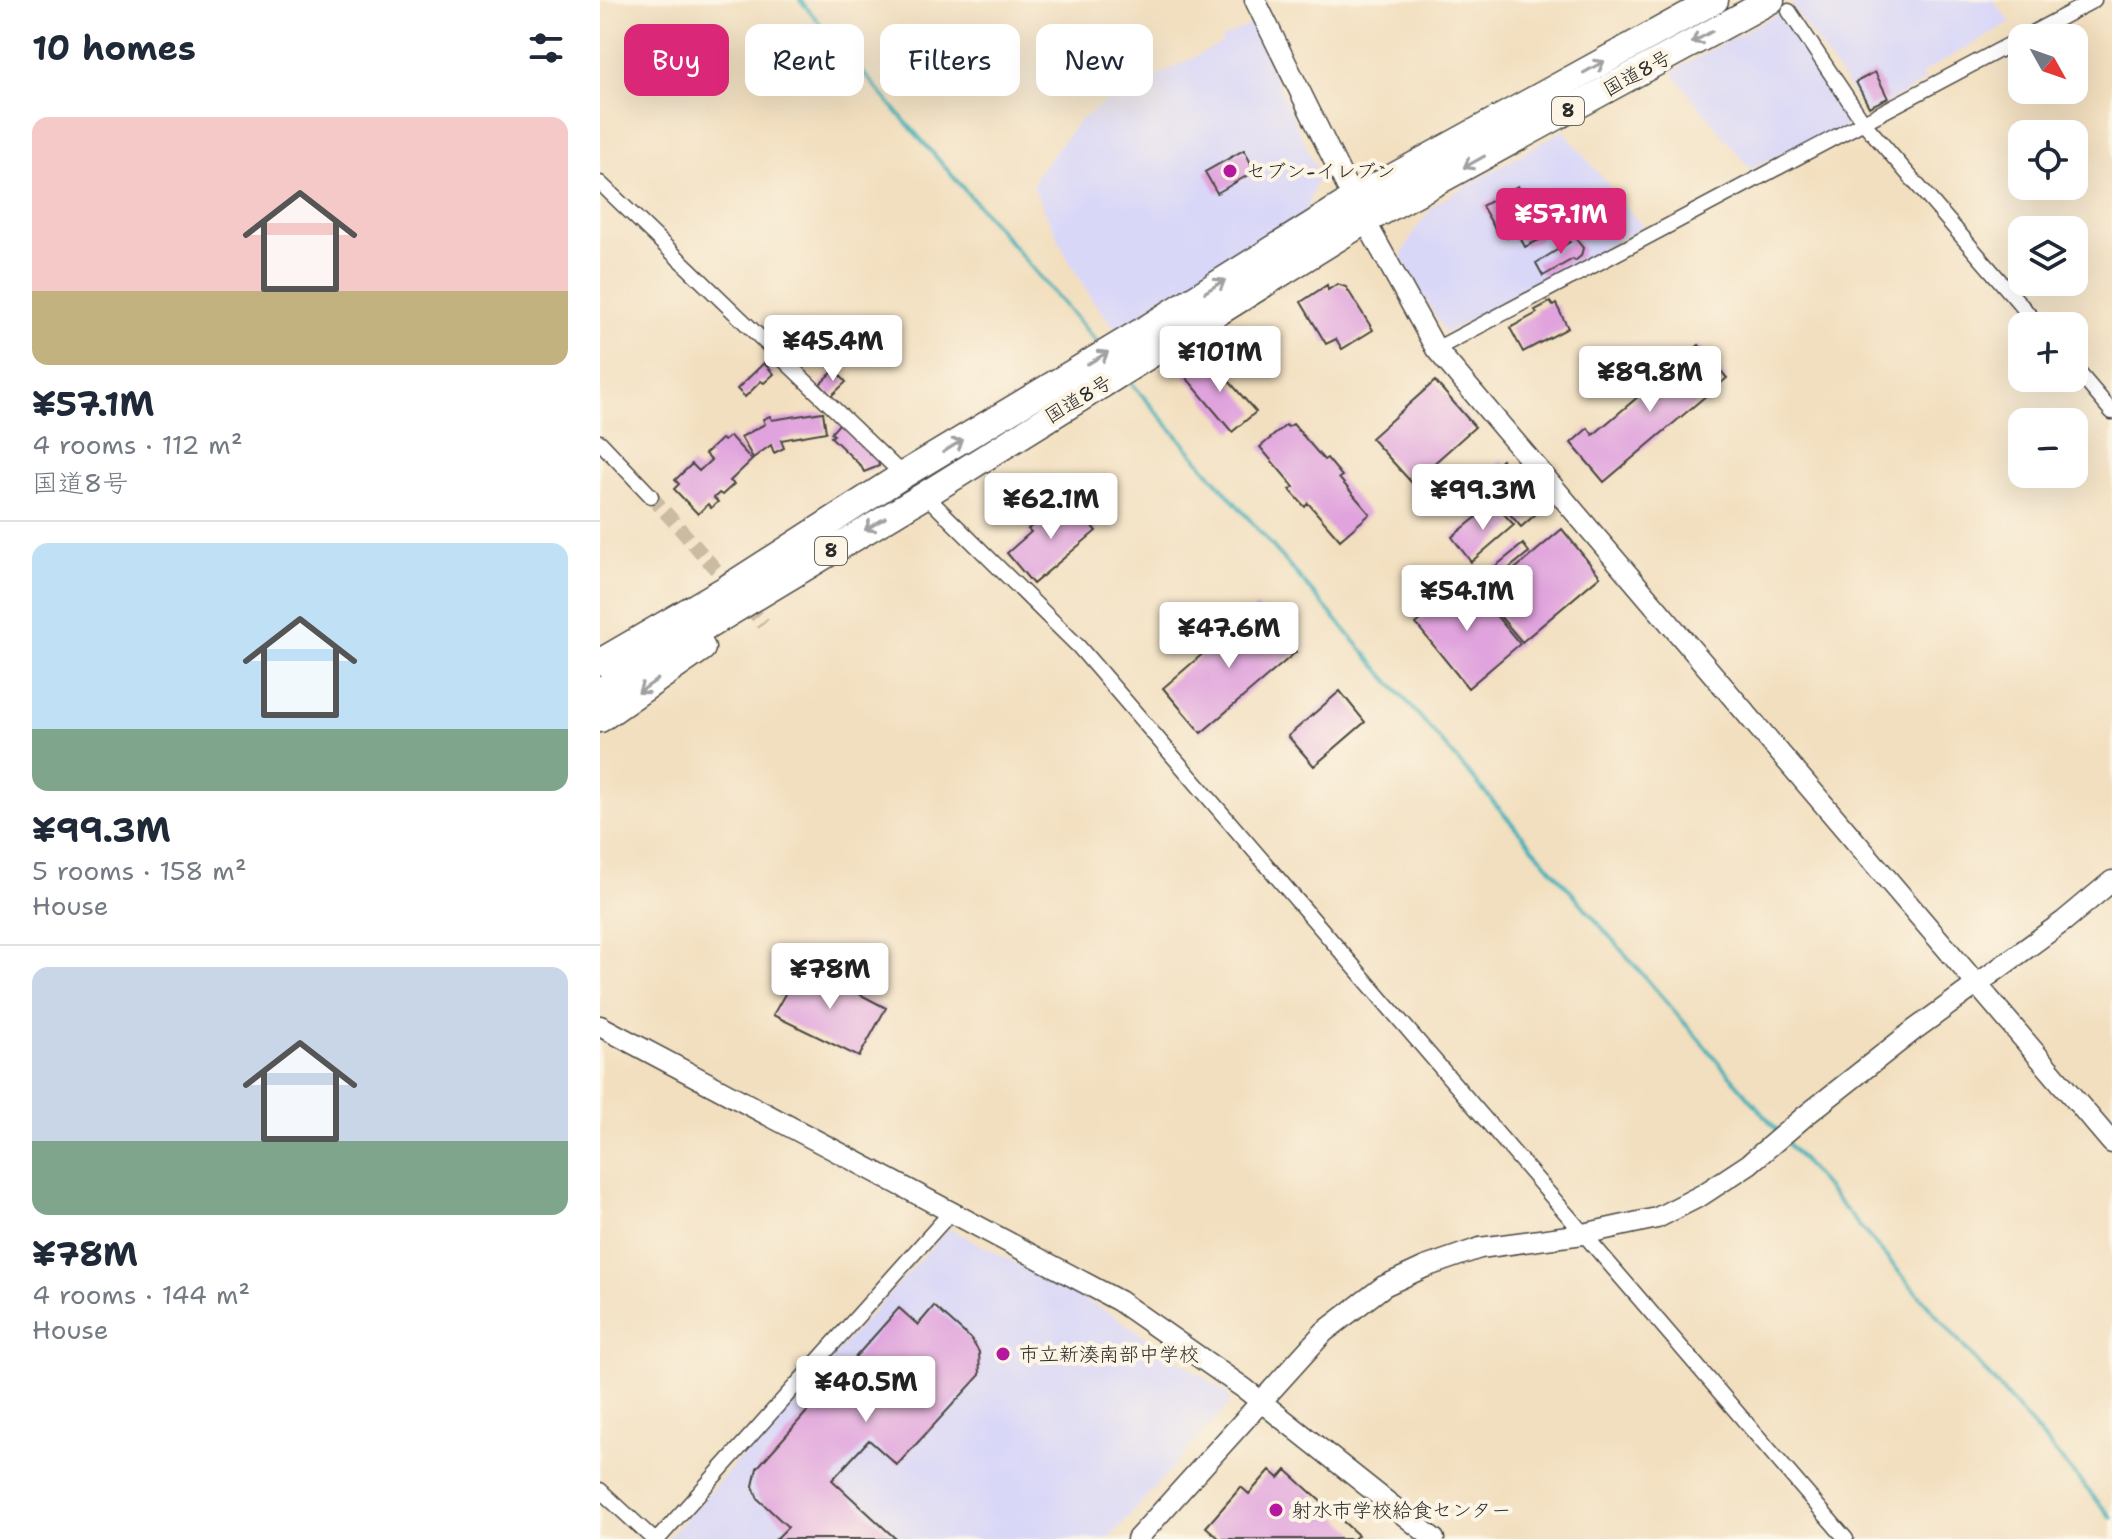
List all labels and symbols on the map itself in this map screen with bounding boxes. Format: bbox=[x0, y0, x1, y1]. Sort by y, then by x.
north arrow bbox=[2008, 24, 2088, 104]
one-way arrow bbox=[1691, 30, 1715, 46]
street label: 国道8号 bbox=[1598, 44, 1676, 102]
one-way arrow bbox=[1581, 59, 1605, 74]
road number: 8 bbox=[1552, 97, 1584, 125]
one-way arrow bbox=[1463, 154, 1486, 170]
place label: セブン-イレブン bbox=[1246, 158, 1396, 184]
marker: セブン-イレブン bbox=[1221, 162, 1239, 180]
pin: ¥57.1M bbox=[1496, 188, 1626, 256]
one-way arrow bbox=[1204, 277, 1226, 294]
pin: ¥45.4M bbox=[768, 315, 898, 383]
pin: ¥101M bbox=[1164, 326, 1276, 394]
pin: ¥89.8M bbox=[1585, 346, 1715, 414]
one-way arrow bbox=[1086, 349, 1109, 365]
street label: 国道8号 bbox=[1040, 369, 1116, 429]
one-way arrow bbox=[941, 438, 964, 454]
pin: ¥99.3M bbox=[1418, 464, 1548, 532]
pin: ¥62.1M bbox=[986, 473, 1116, 541]
one-way arrow bbox=[864, 516, 887, 532]
road number: 8 bbox=[815, 537, 847, 565]
pin: ¥54.1M bbox=[1402, 565, 1532, 633]
pin: ¥47.6M bbox=[1164, 602, 1294, 670]
one-way arrow bbox=[638, 677, 659, 694]
pin: ¥78M bbox=[783, 943, 877, 1011]
place label: 市立新湊南部中学校 bbox=[1019, 1341, 1199, 1367]
marker: 市立新湊南部中学校 bbox=[994, 1345, 1012, 1363]
pin: ¥40.5M bbox=[801, 1356, 931, 1424]
place label: 射水市学校給食センター bbox=[1292, 1497, 1511, 1523]
marker: 射水市学校給食センター bbox=[1267, 1501, 1285, 1519]

